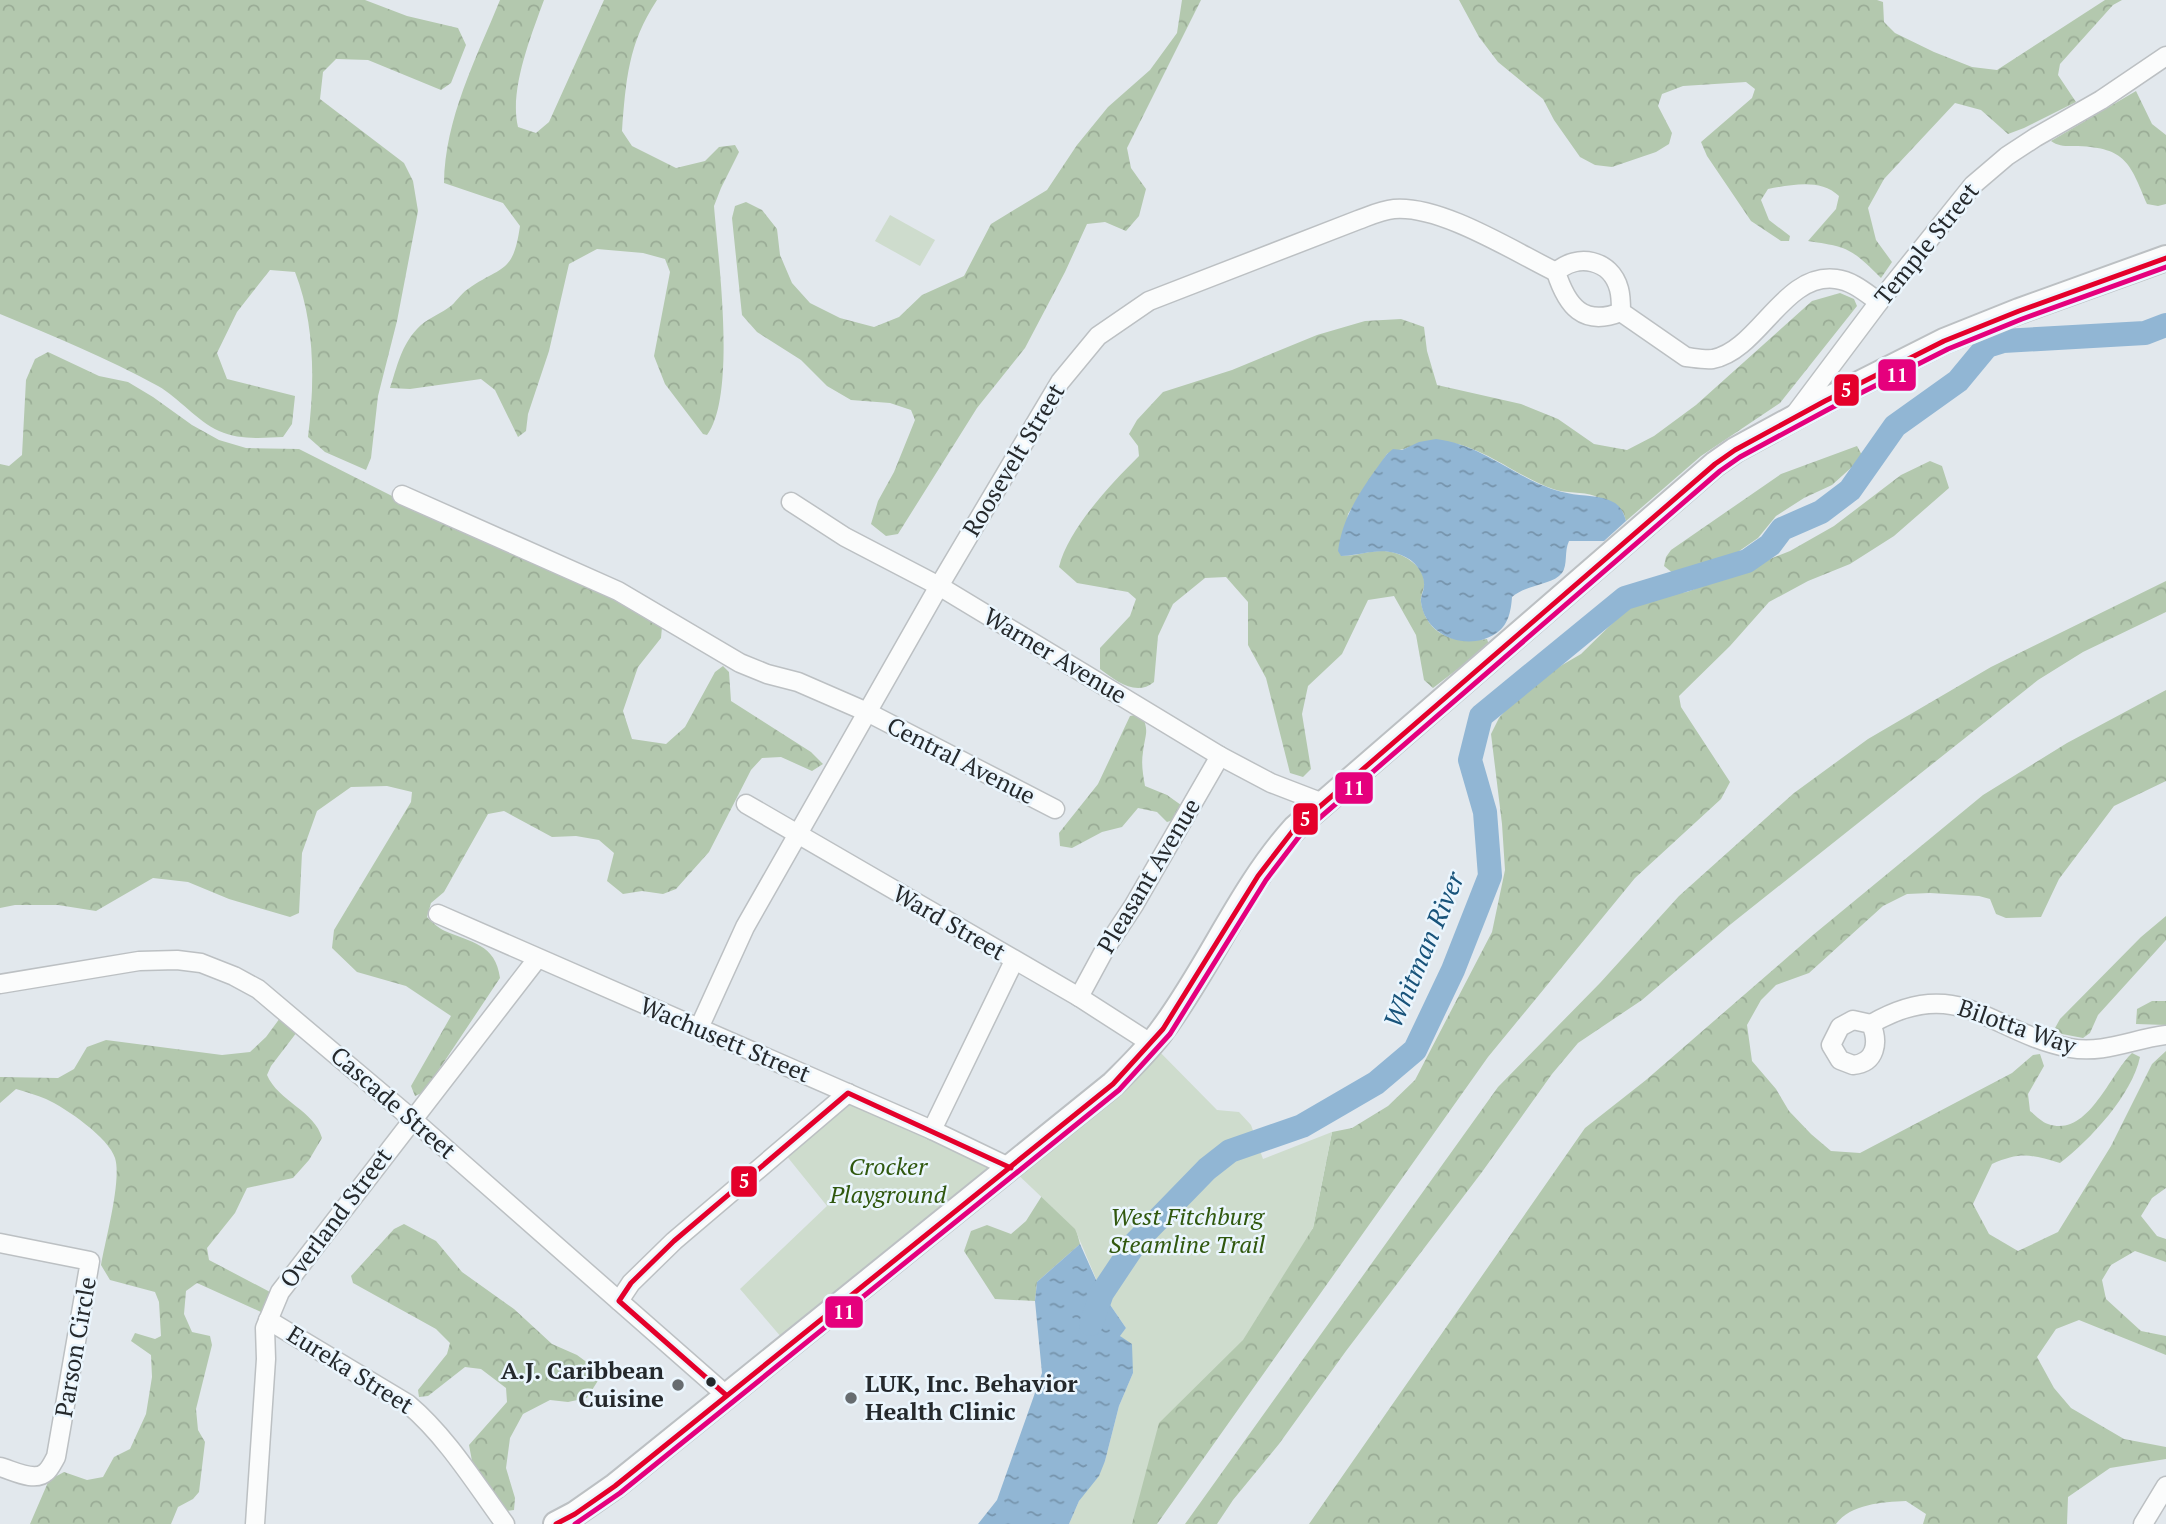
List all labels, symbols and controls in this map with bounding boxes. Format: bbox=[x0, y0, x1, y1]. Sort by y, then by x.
street label: Temple Street bbox=[1867, 175, 1986, 311]
line badge: 11 bbox=[1877, 358, 1917, 392]
text: 11 bbox=[1886, 362, 1908, 387]
line badge: 5 bbox=[1833, 373, 1860, 407]
street label: Roosevelt Street bbox=[955, 377, 1072, 542]
text: 5 bbox=[1841, 377, 1851, 402]
street label: Warner Avenue bbox=[978, 600, 1133, 710]
street label: Central Avenue bbox=[882, 709, 1041, 811]
line badge: 11 bbox=[1334, 771, 1374, 805]
text: 11 bbox=[1343, 775, 1365, 800]
street label: Pleasant Avenue bbox=[1089, 792, 1207, 959]
line badge: 5 bbox=[1292, 802, 1319, 836]
text: 5 bbox=[1300, 806, 1310, 831]
water label: Whitman River bbox=[1375, 866, 1472, 1033]
street label: Ward Street bbox=[887, 877, 1012, 967]
street label: Wachusett Street bbox=[635, 989, 816, 1089]
street label: Bilotta Way bbox=[1954, 991, 2082, 1061]
street label: Cascade Street bbox=[324, 1039, 463, 1166]
street label: Overland Street bbox=[272, 1141, 398, 1294]
park label: Crocker Playground bbox=[829, 1150, 947, 1210]
line badge: 5 bbox=[730, 1165, 758, 1198]
text: 5 bbox=[739, 1168, 749, 1193]
park label: West Fitchburg Steamline Trail bbox=[1109, 1200, 1266, 1260]
street label: Parson Circle bbox=[47, 1274, 103, 1419]
line badge: 11 bbox=[824, 1295, 864, 1329]
text: 11 bbox=[833, 1299, 855, 1324]
street label: Eureka Street bbox=[281, 1318, 420, 1421]
place label: A.J. Caribbean Cuisine bbox=[501, 1354, 665, 1414]
place label: LUK, Inc. Behavior Health Clinic bbox=[865, 1367, 1078, 1427]
unlabelled marker bbox=[704, 1375, 718, 1389]
marker: A.J. Caribbean Cuisine bbox=[670, 1377, 686, 1393]
marker: LUK, Inc. Behavior Health Clinic bbox=[843, 1390, 859, 1406]

